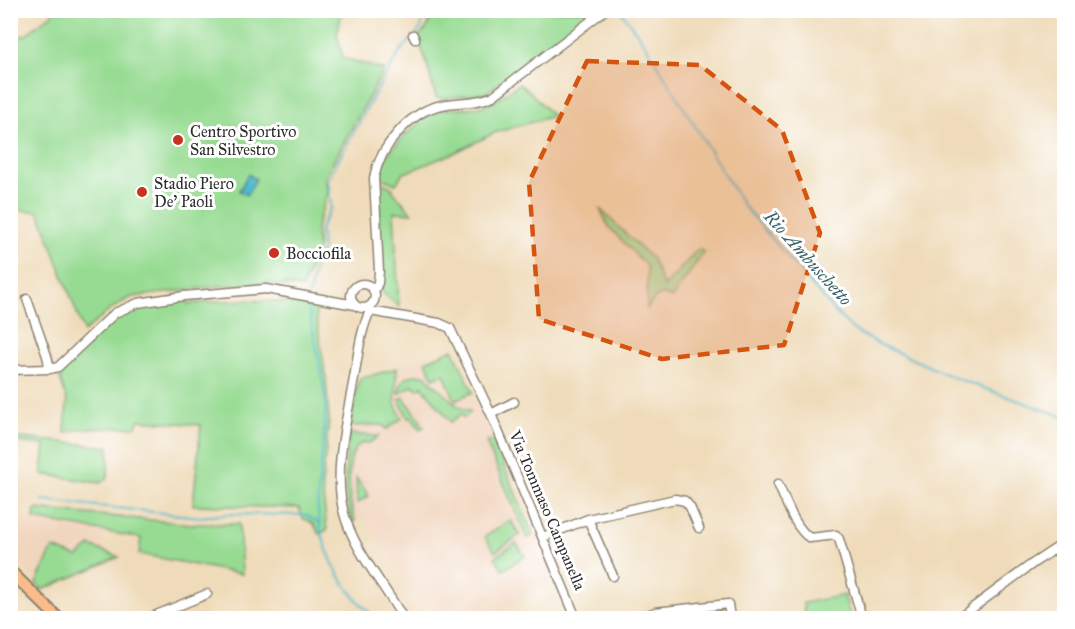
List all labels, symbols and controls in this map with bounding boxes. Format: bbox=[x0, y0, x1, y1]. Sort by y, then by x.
place label: Centro Sportivo San Silvestro bbox=[190, 122, 296, 159]
marker: Centro Sportivo San Silvestro bbox=[171, 133, 185, 147]
place label: Stadio Piero De' Paoli bbox=[154, 174, 234, 211]
marker: Stadio Piero De' Paoli bbox=[135, 185, 149, 199]
water label: Rio Ambuschetto bbox=[759, 205, 857, 310]
place label: Bocciofila bbox=[286, 244, 351, 263]
marker: Bocciofila bbox=[267, 246, 281, 260]
street label: Via Tommaso Campanella bbox=[505, 427, 590, 593]

